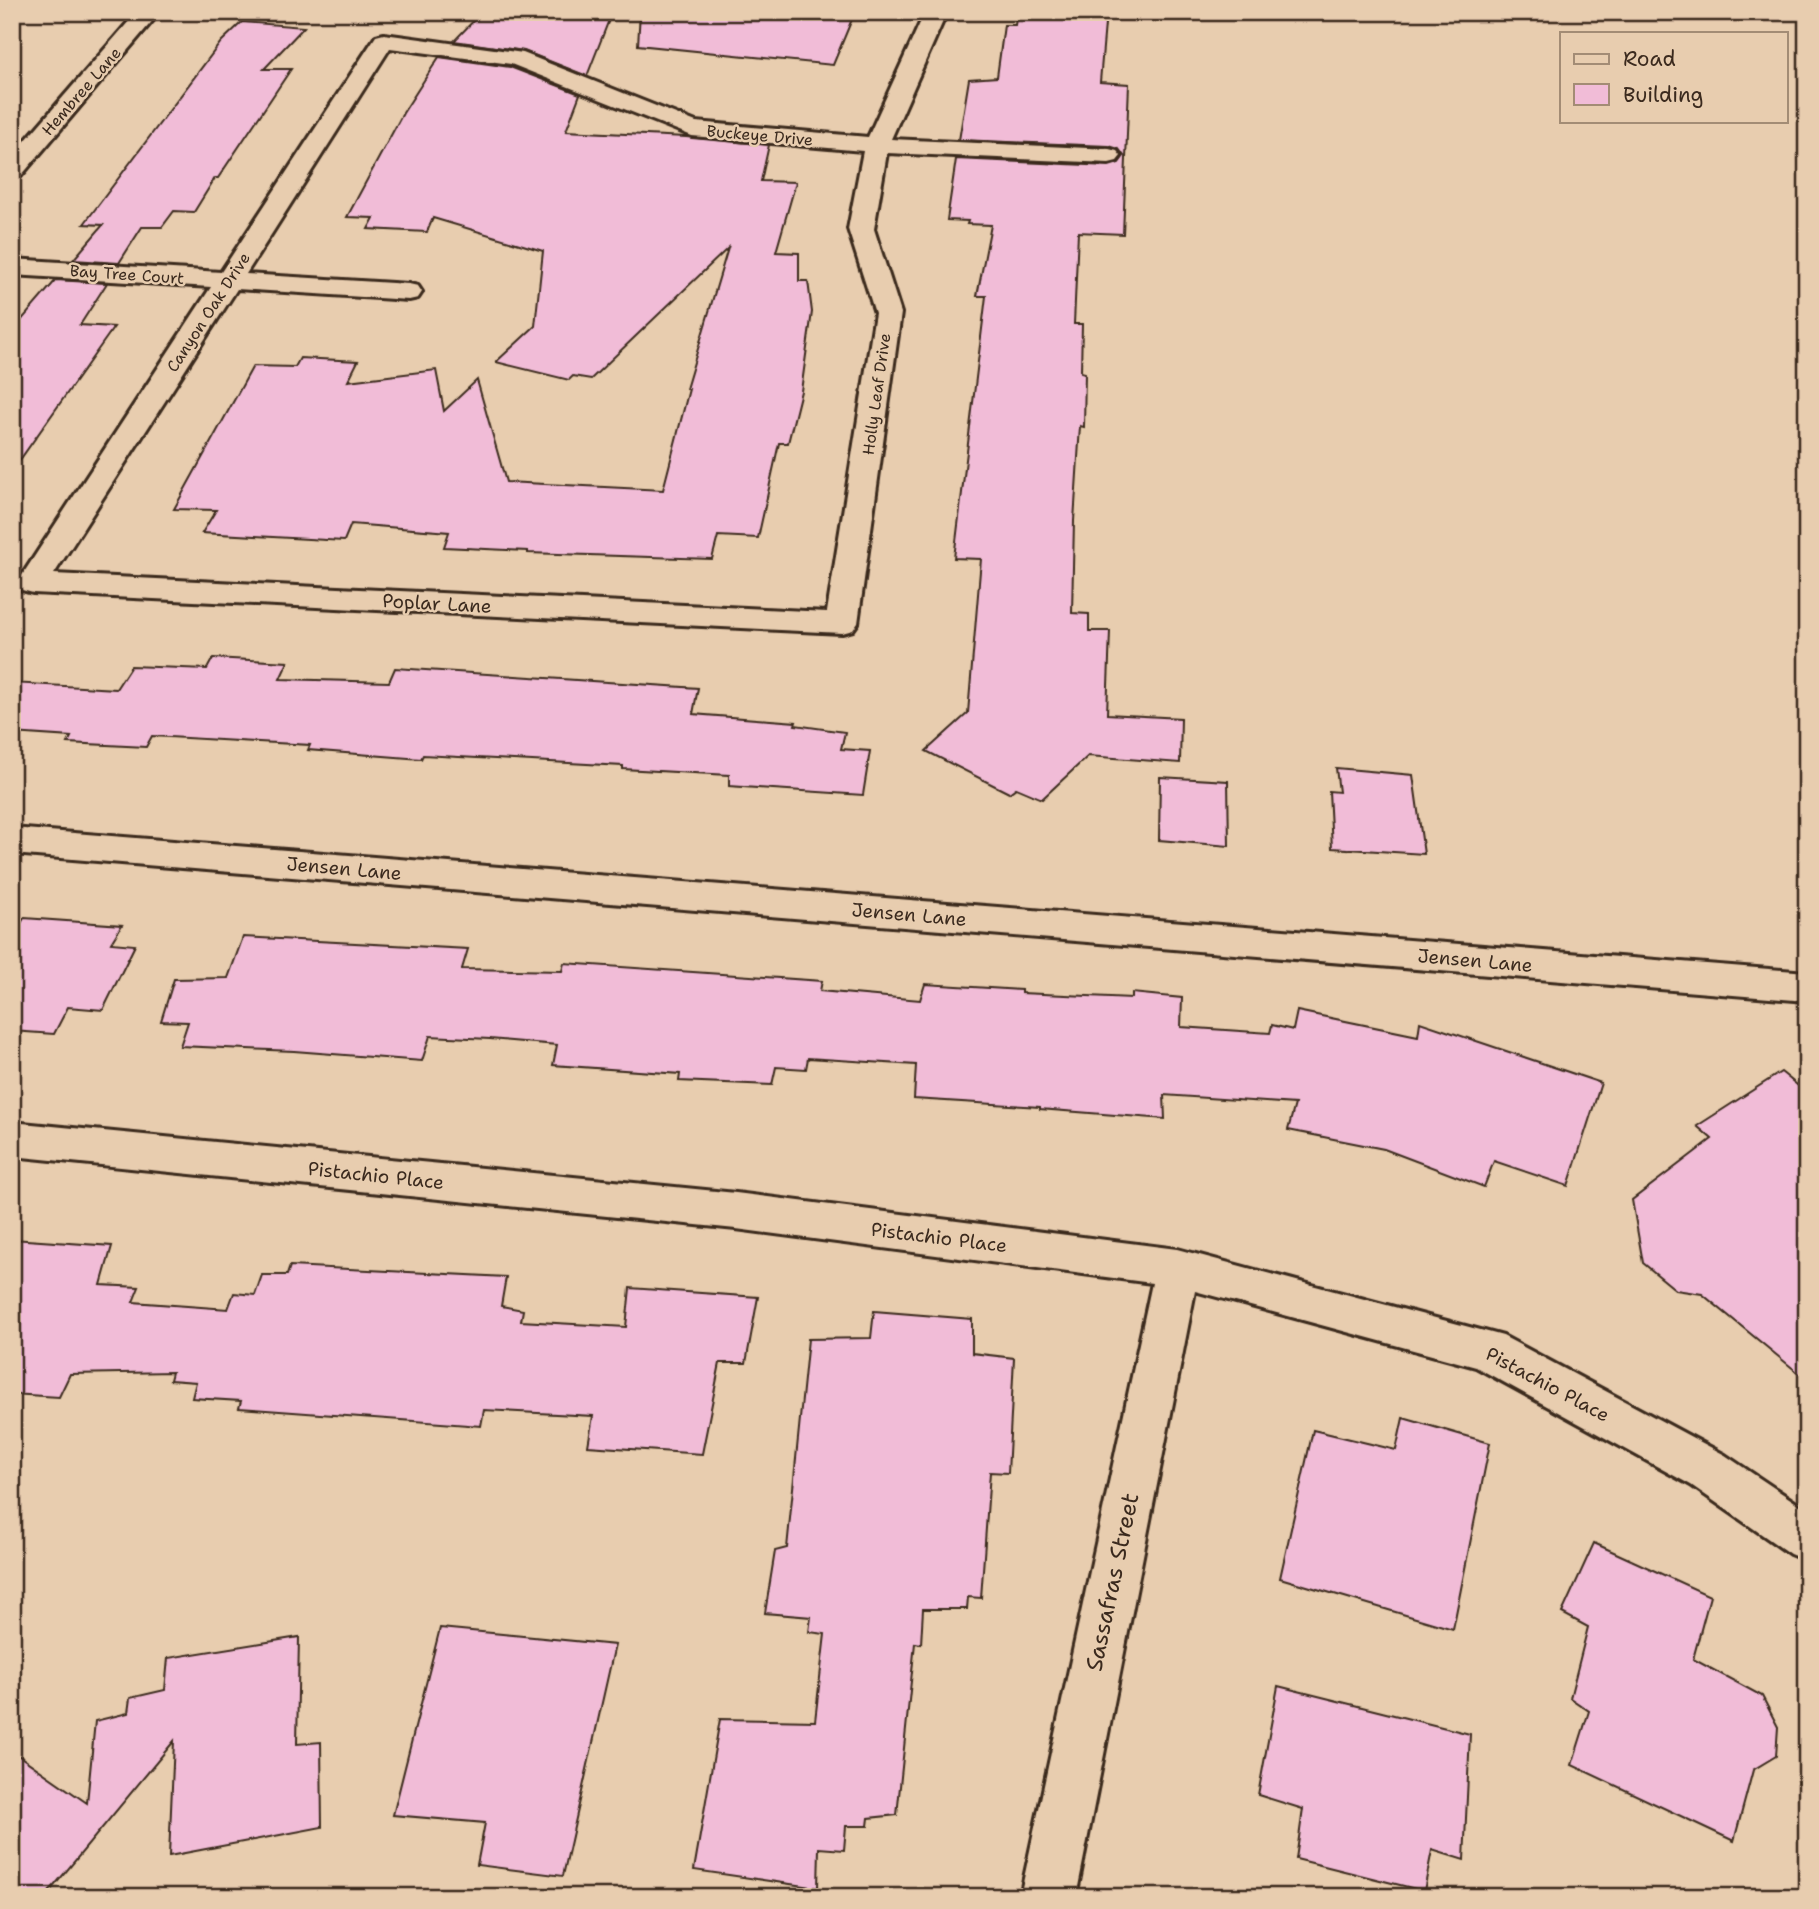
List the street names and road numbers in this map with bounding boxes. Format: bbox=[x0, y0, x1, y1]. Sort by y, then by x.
street label: Hembree Lane bbox=[37, 43, 126, 140]
street label: Buckeye Drive bbox=[706, 120, 814, 151]
street label: Canyon Oak Drive bbox=[162, 248, 255, 376]
street label: Bay Tree Court bbox=[69, 260, 185, 289]
street label: Holly Leaf Drive bbox=[858, 332, 895, 456]
street label: Poplar Lane bbox=[382, 588, 492, 619]
street label: Jensen Lane bbox=[285, 851, 403, 886]
street label: Jensen Lane bbox=[850, 897, 968, 932]
street label: Jensen Lane bbox=[1416, 943, 1534, 978]
street label: Pistachio Place bbox=[307, 1156, 445, 1195]
street label: Pistachio Place bbox=[870, 1217, 1008, 1258]
street label: Pistachio Place bbox=[1481, 1341, 1614, 1428]
street label: Sassafras Street bbox=[1078, 1490, 1146, 1674]

